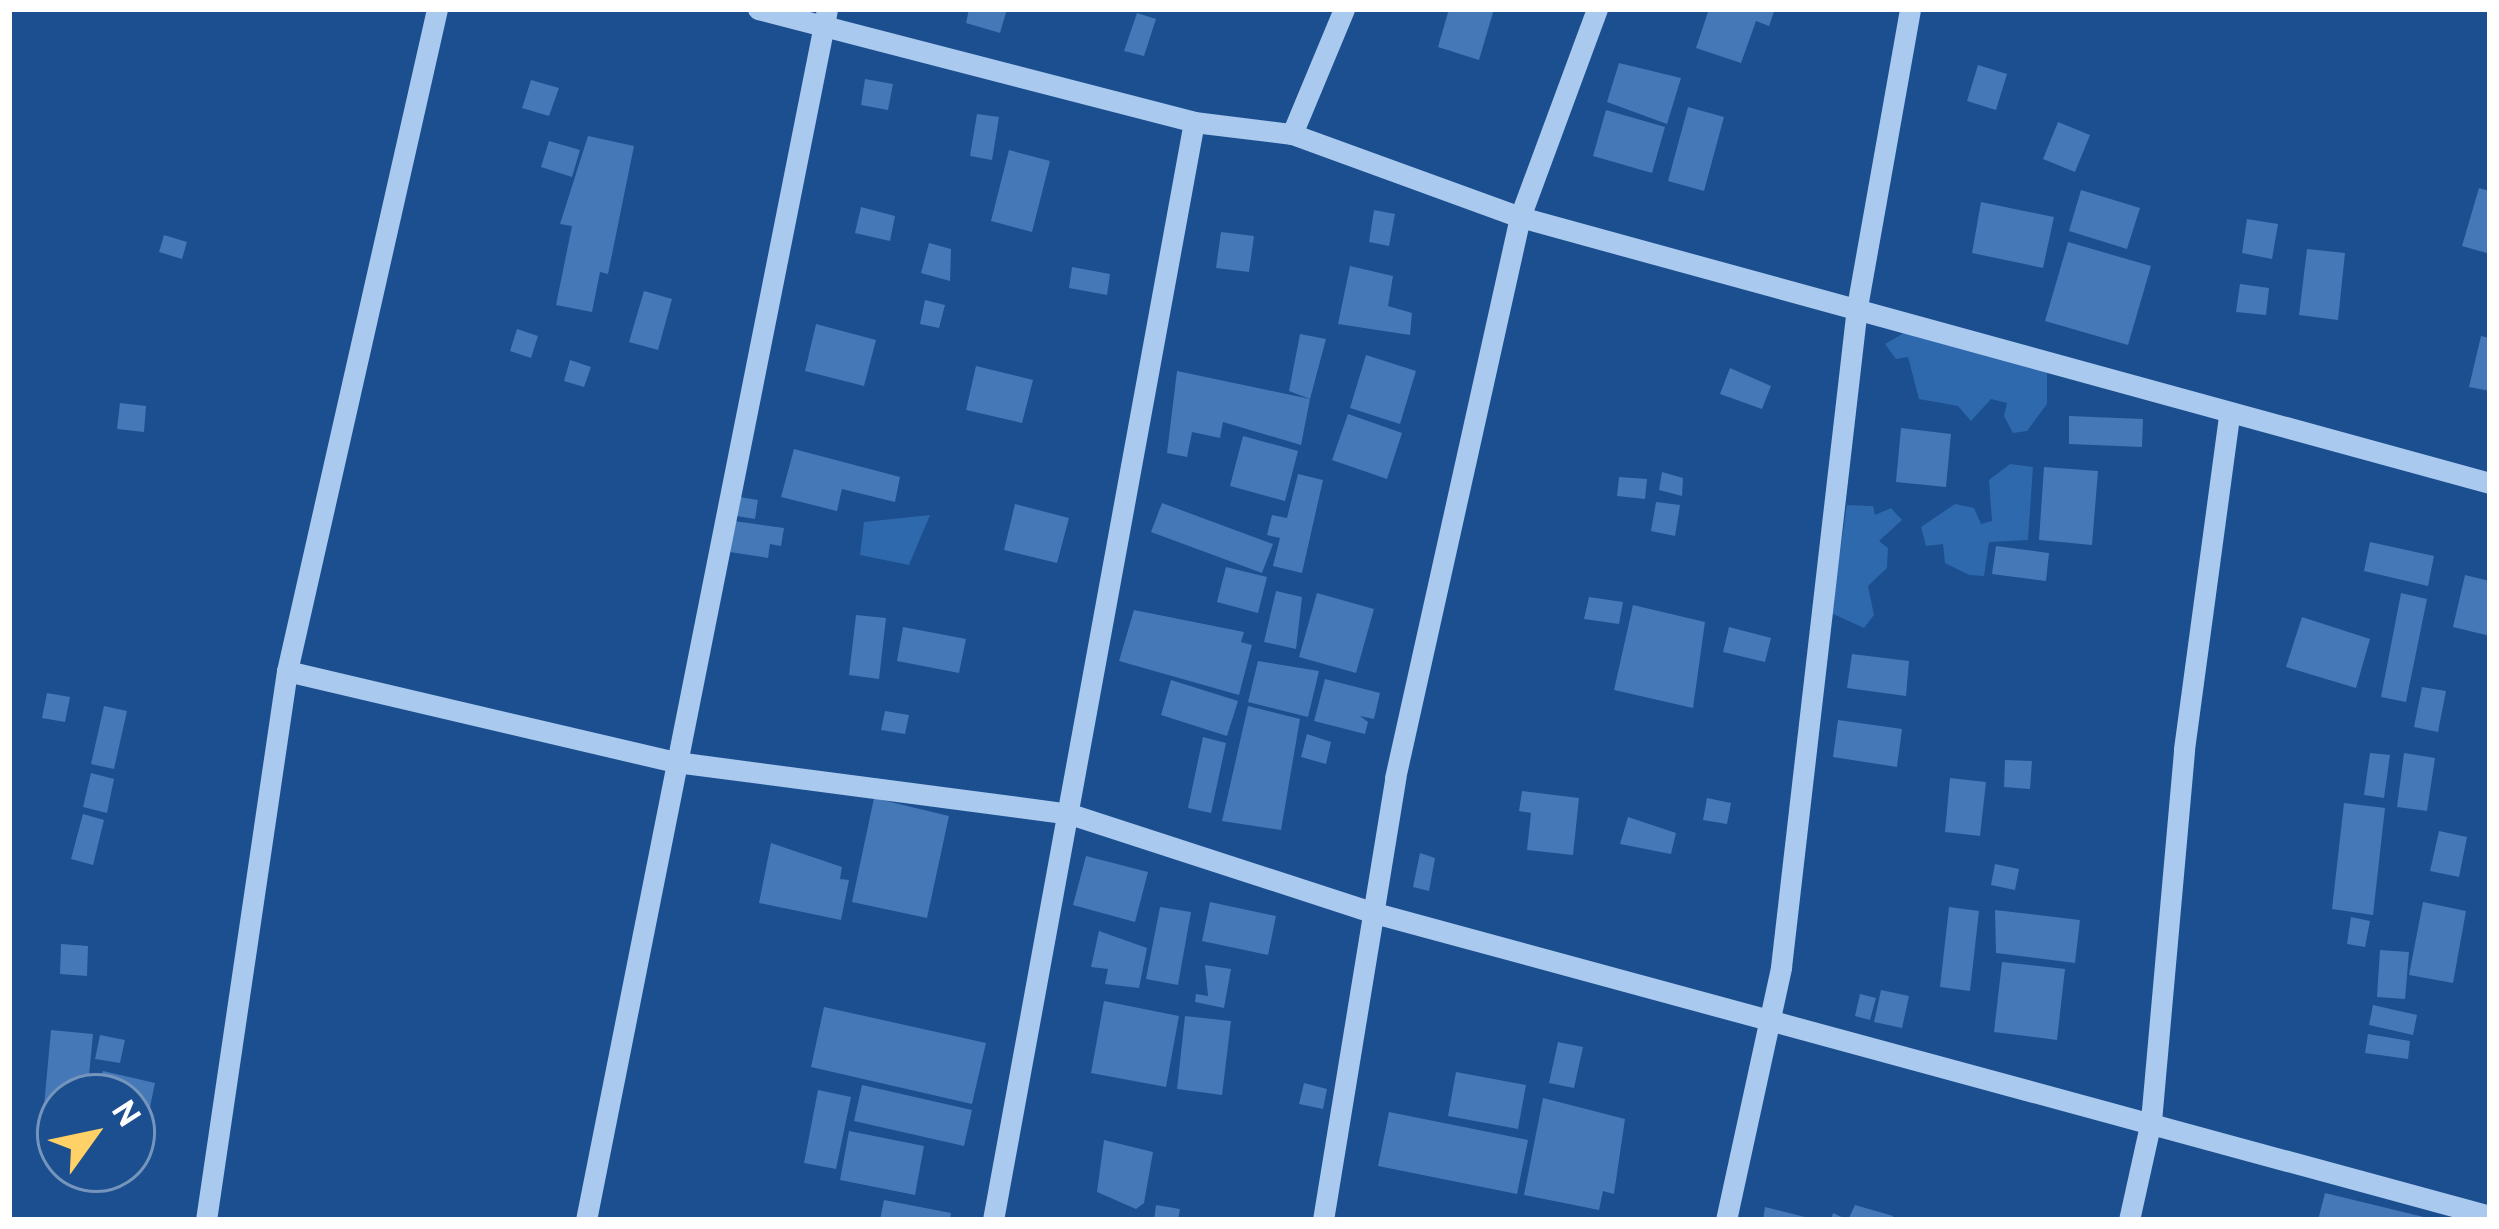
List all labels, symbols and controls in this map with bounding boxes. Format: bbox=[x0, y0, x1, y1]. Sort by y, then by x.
north arrow bbox=[36, 1073, 156, 1193]
text: N bbox=[100, 1094, 148, 1136]

